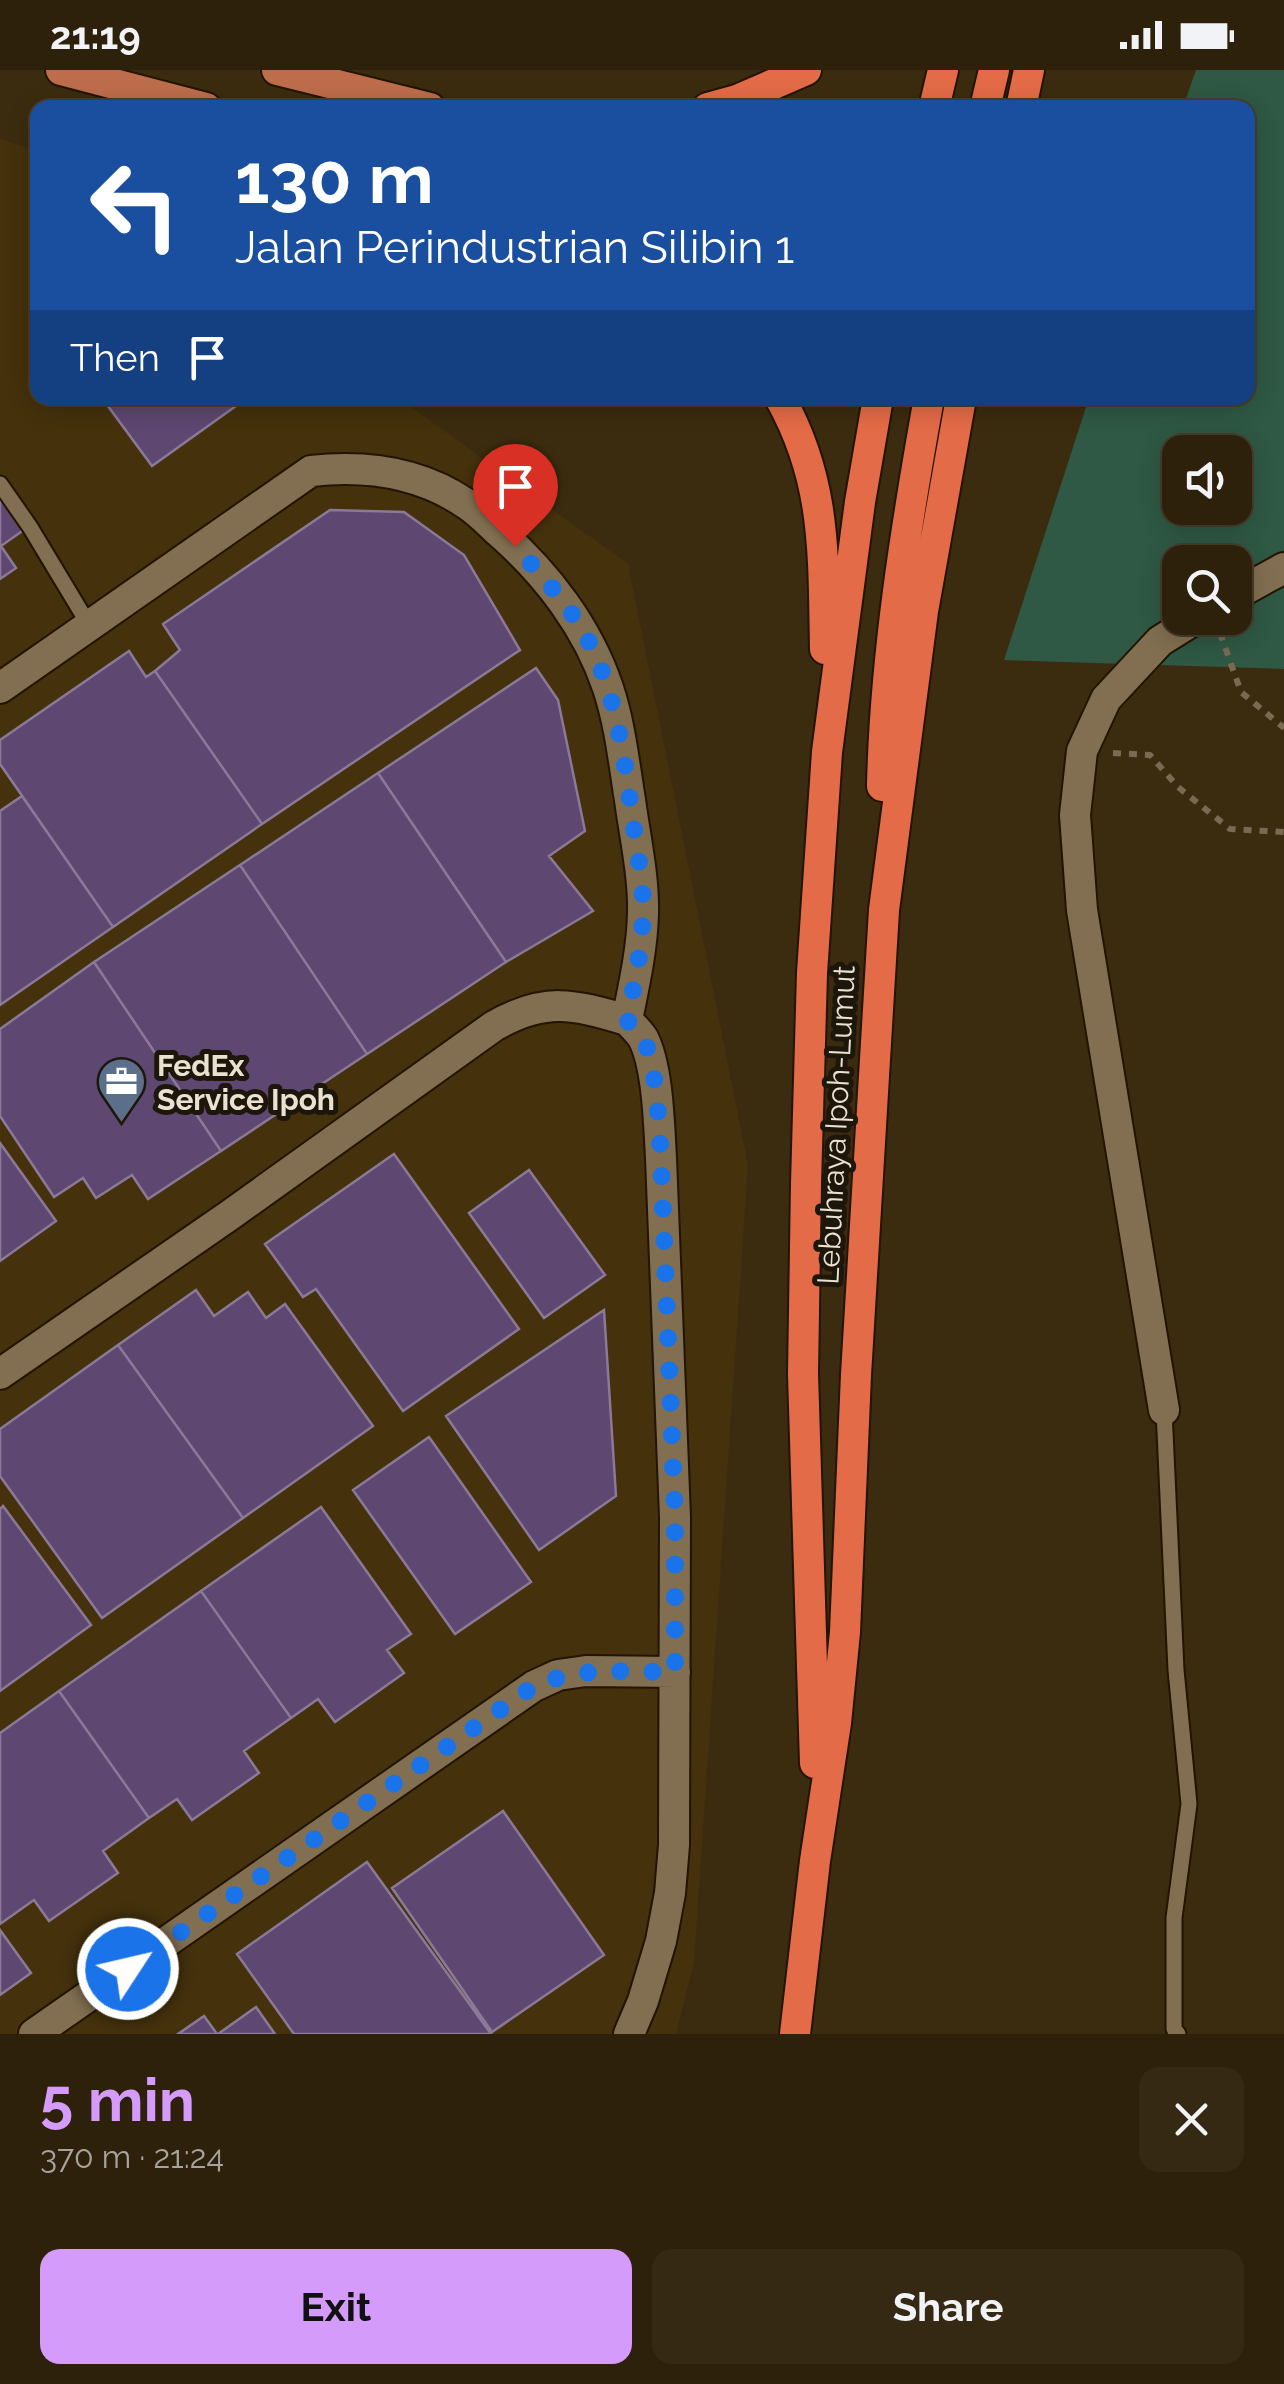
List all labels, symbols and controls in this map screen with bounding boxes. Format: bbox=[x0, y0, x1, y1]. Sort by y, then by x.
text: 21:19 bbox=[50, 13, 141, 58]
text: 130 m bbox=[235, 137, 434, 219]
icon: left bbox=[70, 140, 200, 270]
text: Jalan Perindustrian Silibin 1 bbox=[235, 221, 794, 274]
icon: arrive bbox=[180, 330, 235, 385]
text: Then bbox=[70, 335, 160, 380]
map controls bbox=[1162, 435, 1252, 635]
button: sound bbox=[1162, 435, 1252, 525]
pin bbox=[473, 444, 558, 547]
icon: arrive bbox=[488, 459, 543, 514]
button: search bbox=[1162, 545, 1252, 635]
street label: Lebuhraya Ipoh-Lumut bbox=[810, 965, 862, 1285]
place label: FedEx Service Ipoh bbox=[157, 1048, 335, 1117]
office icon: FedEx Service Ipoh bbox=[96, 1056, 148, 1124]
position arrow bbox=[76, 1917, 180, 2021]
text: 5 min bbox=[40, 2065, 195, 2135]
button: close bbox=[1139, 2067, 1244, 2172]
text: 370 m · 21:24 bbox=[40, 2138, 224, 2175]
button: Exit bbox=[40, 2249, 632, 2364]
button: Share bbox=[652, 2249, 1244, 2364]

